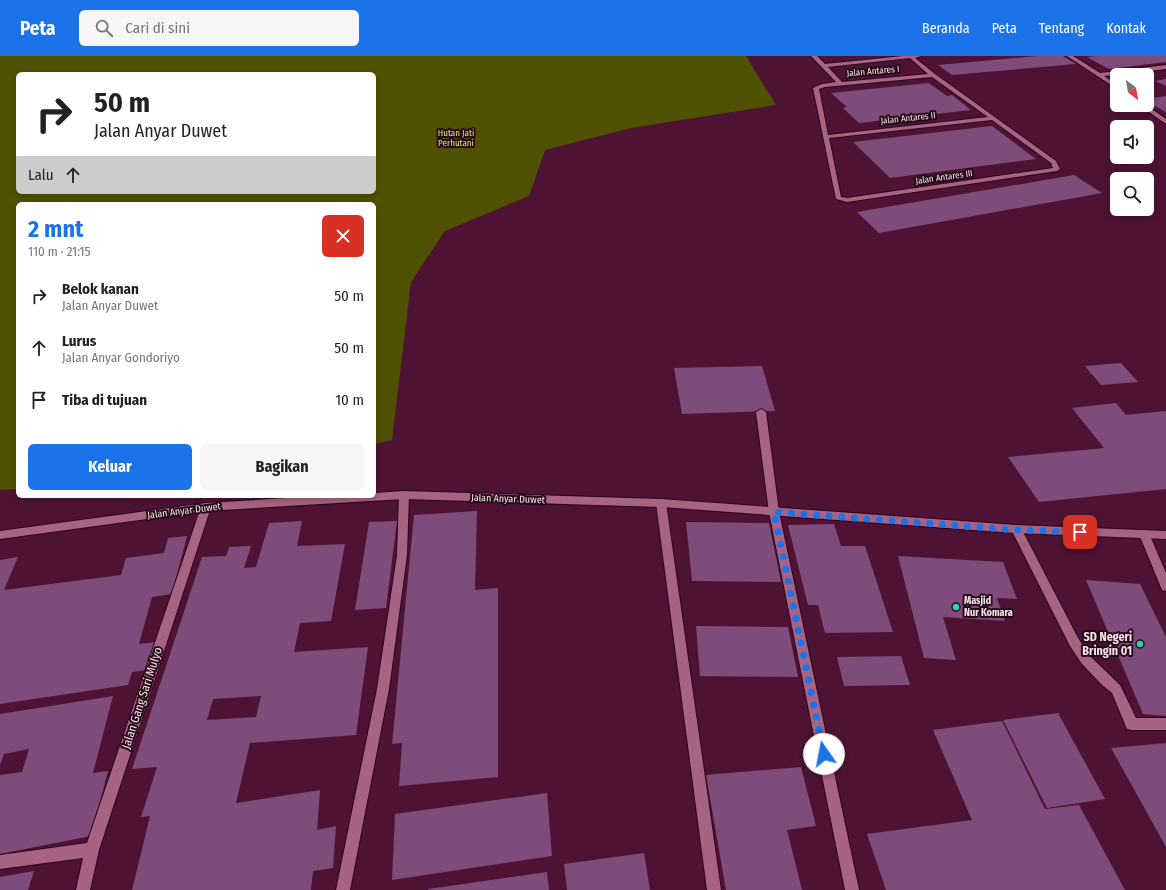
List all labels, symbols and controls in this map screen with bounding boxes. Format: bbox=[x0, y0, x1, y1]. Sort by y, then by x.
search box bbox=[79, 10, 359, 46]
text: Peta bbox=[20, 17, 55, 40]
icon: search bbox=[93, 17, 115, 39]
text: Cari di sini bbox=[125, 19, 190, 37]
text: Beranda bbox=[922, 20, 970, 37]
text: Peta bbox=[992, 20, 1017, 37]
text: Tentang bbox=[1039, 20, 1084, 37]
text: Kontak bbox=[1106, 20, 1146, 37]
street label: Jalan Antares I bbox=[846, 64, 900, 78]
north arrow bbox=[1110, 68, 1154, 112]
map controls bbox=[1110, 68, 1154, 216]
text: 50 m bbox=[94, 86, 150, 119]
icon: right bbox=[28, 88, 80, 140]
street label: Jalan Antares II bbox=[880, 110, 936, 126]
text: Jalan Anyar Duwet bbox=[94, 120, 227, 142]
button: sound bbox=[1110, 120, 1154, 164]
park label: Hutan Jati Perhutani bbox=[438, 128, 474, 148]
icon: ahead bbox=[62, 164, 84, 186]
text: Lalu bbox=[28, 166, 54, 184]
street label: Jalan Antares III bbox=[915, 168, 973, 186]
button: search bbox=[1110, 172, 1154, 216]
text: 2 mnt bbox=[28, 215, 83, 243]
button: close bbox=[322, 215, 364, 257]
text: 110 m · 21:15 bbox=[28, 244, 90, 259]
text: Belok kanan bbox=[62, 280, 139, 298]
icon: right bbox=[28, 285, 50, 307]
text: 50 m bbox=[334, 287, 364, 305]
text: Jalan Anyar Duwet bbox=[62, 298, 158, 313]
text: Lurus bbox=[62, 332, 96, 350]
icon: ahead bbox=[28, 337, 50, 359]
text: 50 m bbox=[334, 339, 364, 357]
text: Jalan Anyar Gondoriyo bbox=[62, 350, 180, 365]
icon: arrive bbox=[28, 389, 50, 411]
text: Tiba di tujuan bbox=[62, 391, 147, 409]
text: 10 m bbox=[335, 391, 364, 409]
button: Keluar bbox=[28, 444, 192, 490]
button: Bagikan bbox=[200, 444, 364, 490]
street label: Jalan Anyar Duwet bbox=[471, 492, 546, 506]
street label: Jalan Anyar Duwet bbox=[147, 500, 222, 521]
pin bbox=[1063, 515, 1097, 549]
icon: arrive bbox=[1069, 521, 1091, 543]
place label: Masjid Nur Komara bbox=[964, 595, 1013, 619]
marker: Masjid Nur Komara bbox=[951, 602, 961, 612]
place label: SD Negeri Bringin 01 bbox=[1082, 630, 1132, 658]
marker: SD Negeri Bringin 01 bbox=[1135, 639, 1145, 649]
street label: Jalan Gang Sari Mulyo bbox=[119, 645, 165, 751]
position arrow bbox=[803, 733, 845, 775]

